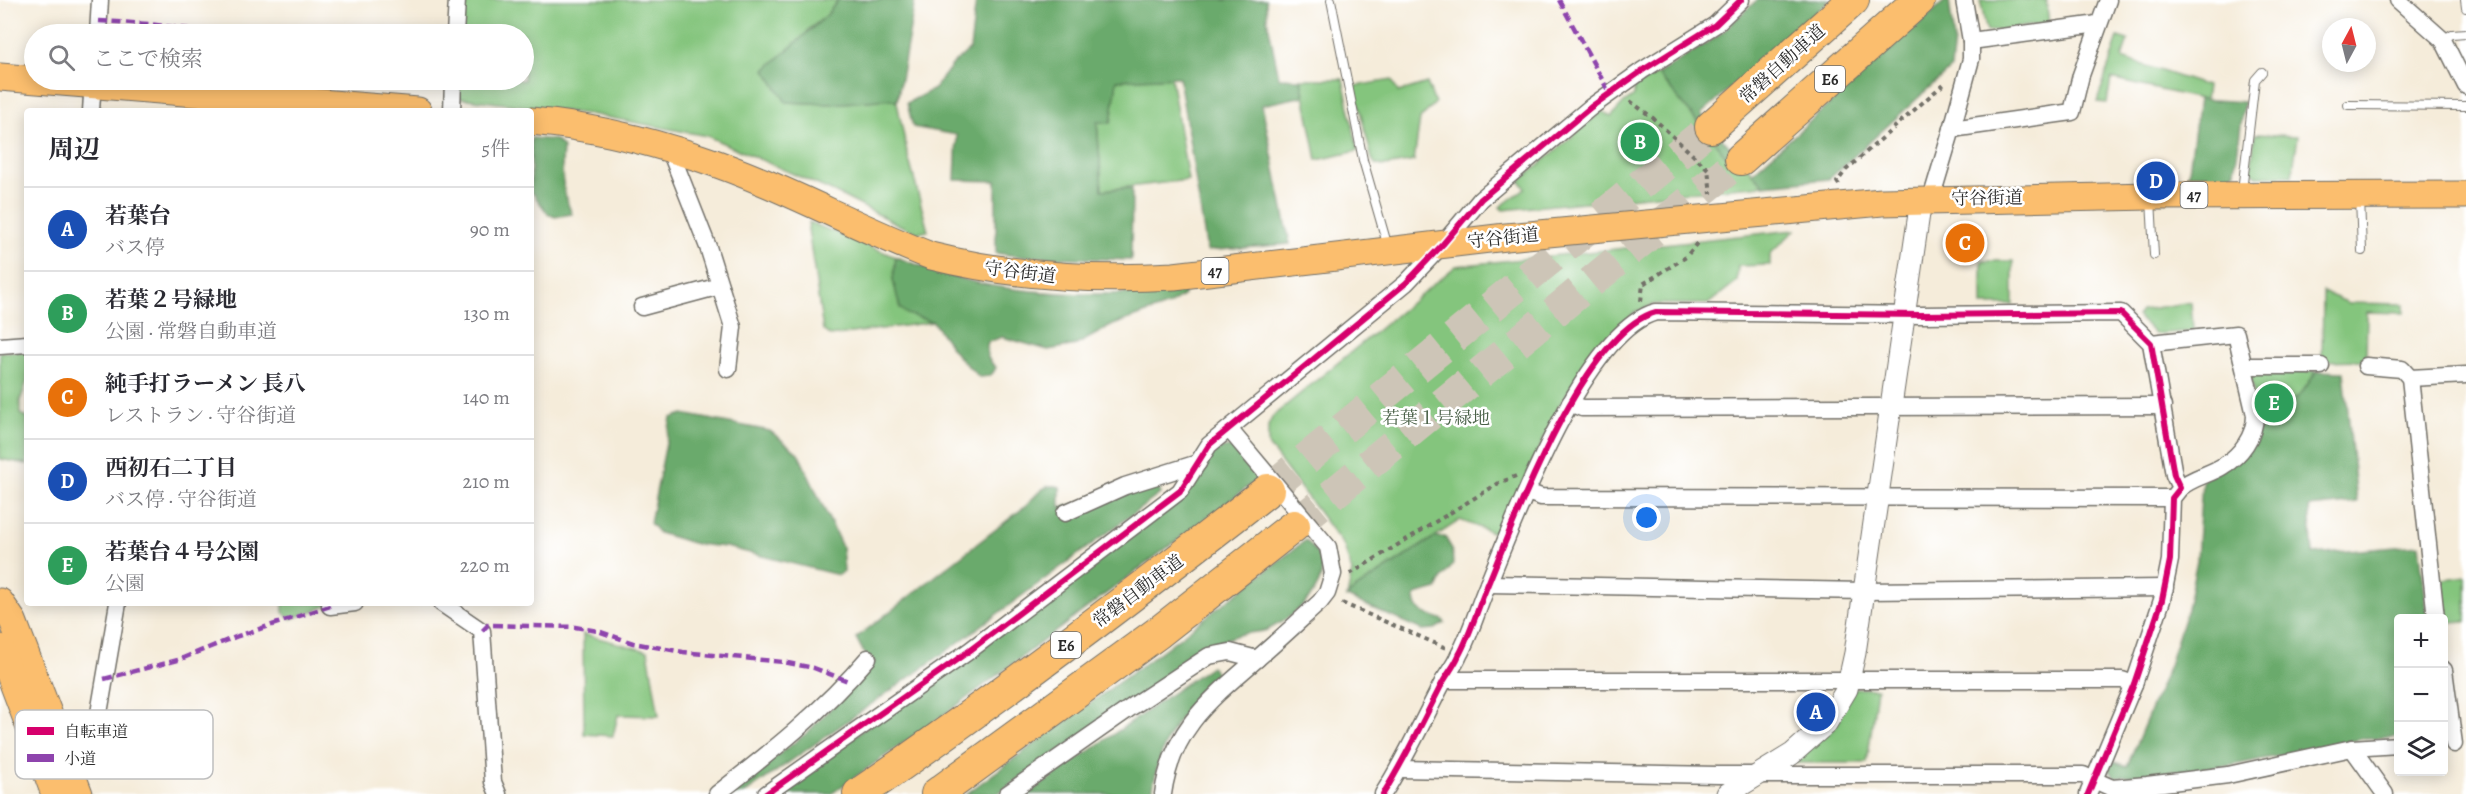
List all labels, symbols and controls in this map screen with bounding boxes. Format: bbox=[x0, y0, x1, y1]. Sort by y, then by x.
north arrow bbox=[2322, 18, 2376, 72]
street label: 常磐自動車道 bbox=[1734, 19, 1830, 109]
search box bbox=[24, 24, 534, 90]
icon: search bbox=[45, 41, 78, 74]
text: ここで検索 bbox=[93, 44, 203, 74]
road number: E6 bbox=[1815, 66, 1845, 92]
pin: B bbox=[1620, 120, 1660, 164]
text: 周辺 bbox=[48, 132, 100, 167]
text: 5件 bbox=[481, 135, 510, 162]
pin: D bbox=[2136, 158, 2176, 204]
road number: 47 bbox=[2180, 182, 2208, 208]
street label: 守谷街道 bbox=[1951, 185, 2023, 211]
text: 若葉台 bbox=[105, 201, 171, 231]
text: A bbox=[61, 216, 74, 243]
text: 90 m bbox=[470, 216, 510, 243]
pin: C bbox=[1946, 220, 1984, 266]
street label: 守谷街道 bbox=[1466, 222, 1540, 254]
text: バス停 bbox=[105, 234, 165, 261]
street label: 守谷街道 bbox=[983, 256, 1057, 288]
road number: 47 bbox=[1202, 258, 1228, 284]
text: 若葉２号緑地 bbox=[105, 285, 237, 315]
text: B bbox=[61, 300, 74, 327]
text: 130 m bbox=[464, 300, 510, 327]
text: 公園 · 常磐自動車道 bbox=[105, 318, 277, 345]
text: 純手打ラーメン 長八 bbox=[105, 369, 306, 399]
pin: E bbox=[2254, 380, 2294, 426]
text: C bbox=[61, 384, 74, 411]
text: 140 m bbox=[463, 384, 510, 411]
text: レストラン · 守谷街道 bbox=[105, 402, 296, 429]
park label: 若葉１号緑地 bbox=[1382, 406, 1490, 430]
text: 西初石二丁目 bbox=[105, 453, 237, 483]
text: D bbox=[61, 468, 74, 495]
text: 210 m bbox=[462, 468, 510, 495]
text: バス停 · 守谷街道 bbox=[105, 486, 257, 513]
your location bbox=[1632, 503, 1661, 532]
text: 若葉台４号公園 bbox=[105, 537, 259, 567]
street label: 常磐自動車道 bbox=[1088, 549, 1188, 633]
text: E bbox=[62, 552, 73, 579]
text: 220 m bbox=[460, 552, 510, 579]
text: 公園 bbox=[105, 570, 145, 597]
map controls bbox=[2394, 614, 2448, 776]
button: + bbox=[2394, 614, 2448, 668]
road number: E6 bbox=[1051, 632, 1081, 658]
button: − bbox=[2394, 668, 2448, 722]
pin: A bbox=[1796, 690, 1836, 734]
legend bbox=[15, 710, 213, 779]
text: 自転車道 bbox=[64, 721, 128, 743]
button: layers bbox=[2394, 722, 2448, 776]
text: 小道 bbox=[64, 748, 96, 770]

